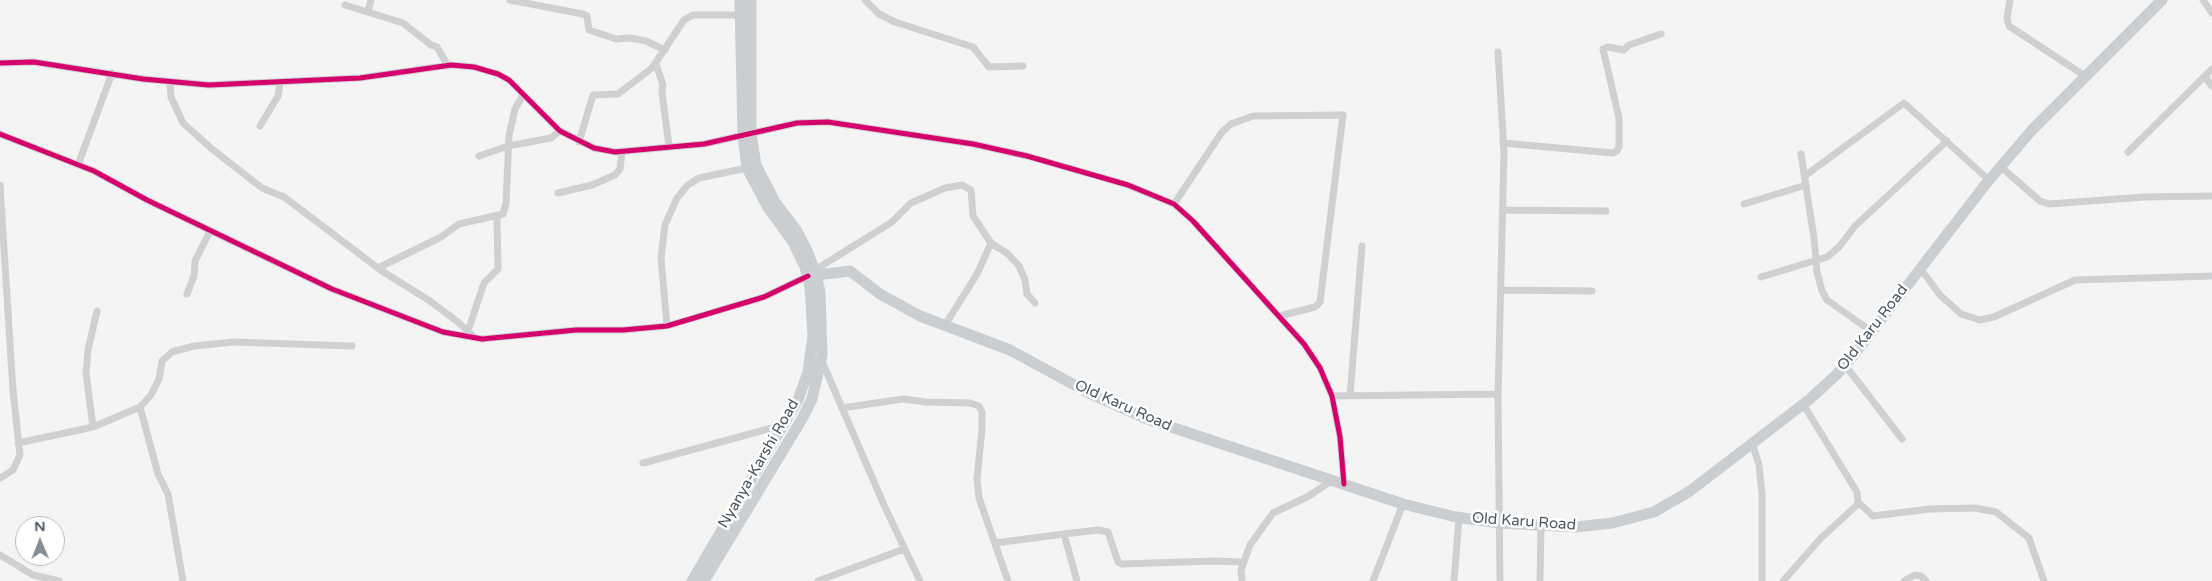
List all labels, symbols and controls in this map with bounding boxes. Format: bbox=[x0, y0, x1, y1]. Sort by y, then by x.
street label: Old Karu Road bbox=[1834, 281, 1912, 375]
street label: Old Karu Road bbox=[1072, 377, 1174, 435]
street label: Nyanya-Karshi Road bbox=[715, 396, 803, 532]
street label: Old Karu Road bbox=[1471, 509, 1577, 535]
north arrow bbox=[15, 516, 65, 566]
text: N bbox=[34, 518, 46, 535]

